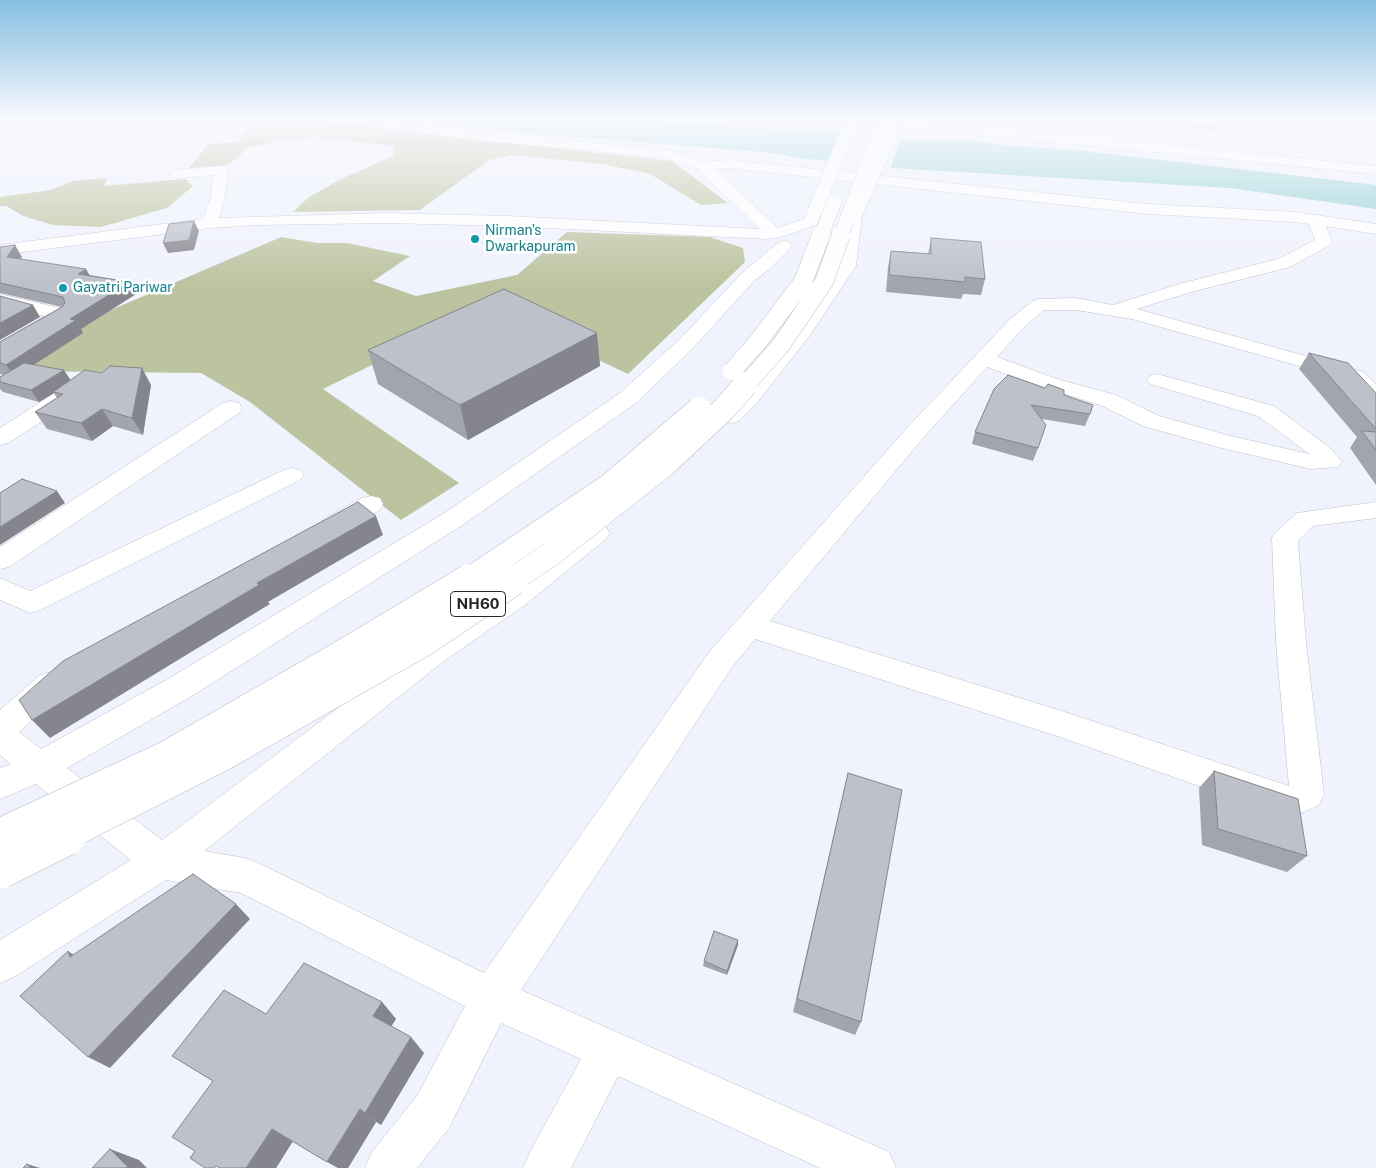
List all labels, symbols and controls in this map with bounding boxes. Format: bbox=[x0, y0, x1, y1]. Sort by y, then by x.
place label: Nirman's Dwarkapuram bbox=[485, 223, 576, 256]
marker: Nirman's Dwarkapuram bbox=[469, 233, 481, 245]
place label: Gayatri Pariwar bbox=[73, 280, 173, 296]
marker: Gayatri Pariwar bbox=[57, 282, 69, 294]
road number: NH60 bbox=[450, 592, 506, 616]

